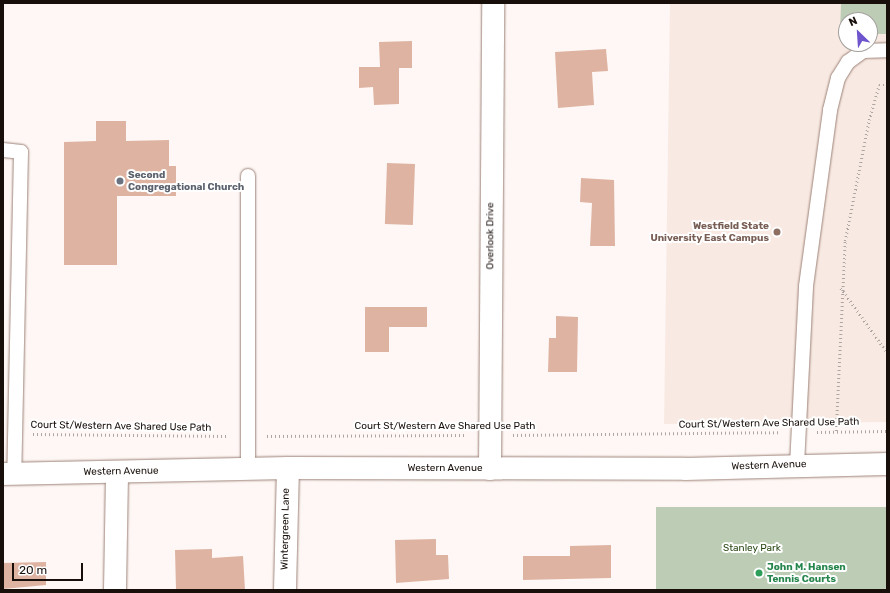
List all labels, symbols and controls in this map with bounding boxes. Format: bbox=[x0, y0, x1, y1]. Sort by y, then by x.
north arrow bbox=[838, 12, 878, 52]
text: N bbox=[847, 14, 859, 29]
place label: Second Congregational Church bbox=[128, 169, 244, 192]
marker: Second Congregational Church bbox=[115, 176, 125, 186]
street label: Overlook Drive bbox=[485, 202, 497, 270]
place label: Westfield State University East Campus bbox=[650, 220, 769, 244]
marker: Westfield State University East Campus bbox=[772, 227, 782, 237]
street label: Court St/Western Ave Shared Use Path bbox=[678, 416, 860, 432]
street label: Court St/Western Ave Shared Use Path bbox=[30, 419, 212, 435]
street label: Court St/Western Ave Shared Use Path bbox=[354, 421, 536, 433]
street label: Western Avenue bbox=[731, 459, 807, 473]
street label: Western Avenue bbox=[407, 463, 483, 475]
street label: Western Avenue bbox=[83, 465, 159, 479]
street label: Wintergreen Lane bbox=[279, 488, 293, 570]
park label: Stanley Park bbox=[723, 543, 781, 555]
scale bar bbox=[14, 555, 85, 581]
place label: John M. Hansen Tennis Courts bbox=[767, 561, 846, 584]
text: 20 m bbox=[19, 563, 47, 577]
marker: John M. Hansen Tennis Courts bbox=[754, 568, 764, 578]

